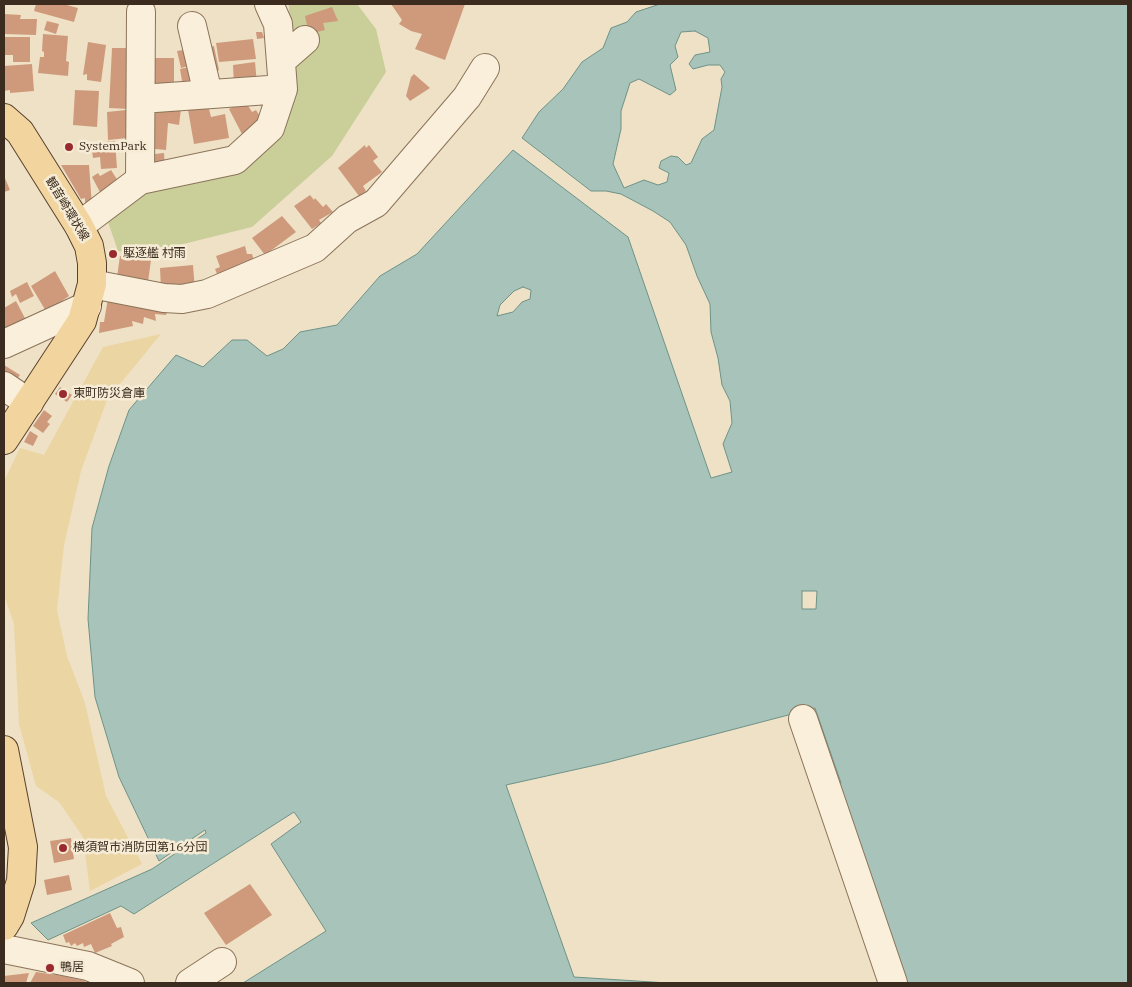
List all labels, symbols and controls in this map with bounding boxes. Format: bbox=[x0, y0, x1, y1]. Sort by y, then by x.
place label: SystemPark bbox=[79, 140, 146, 154]
marker: SystemPark bbox=[63, 141, 75, 153]
street label: 観音崎環状線 bbox=[42, 174, 92, 244]
place label: 駆逐艦 村雨 bbox=[123, 247, 186, 261]
marker: 駆逐艦 村雨 bbox=[107, 248, 119, 260]
place label: 東町防災倉庫 bbox=[73, 387, 145, 401]
marker: 東町防災倉庫 bbox=[57, 388, 69, 400]
place label: 横須賀市消防団第16分団 bbox=[73, 841, 207, 855]
marker: 横須賀市消防団第16分団 bbox=[57, 842, 69, 854]
place label: 鴨居 bbox=[60, 961, 84, 975]
marker: 鴨居 bbox=[44, 962, 56, 974]

